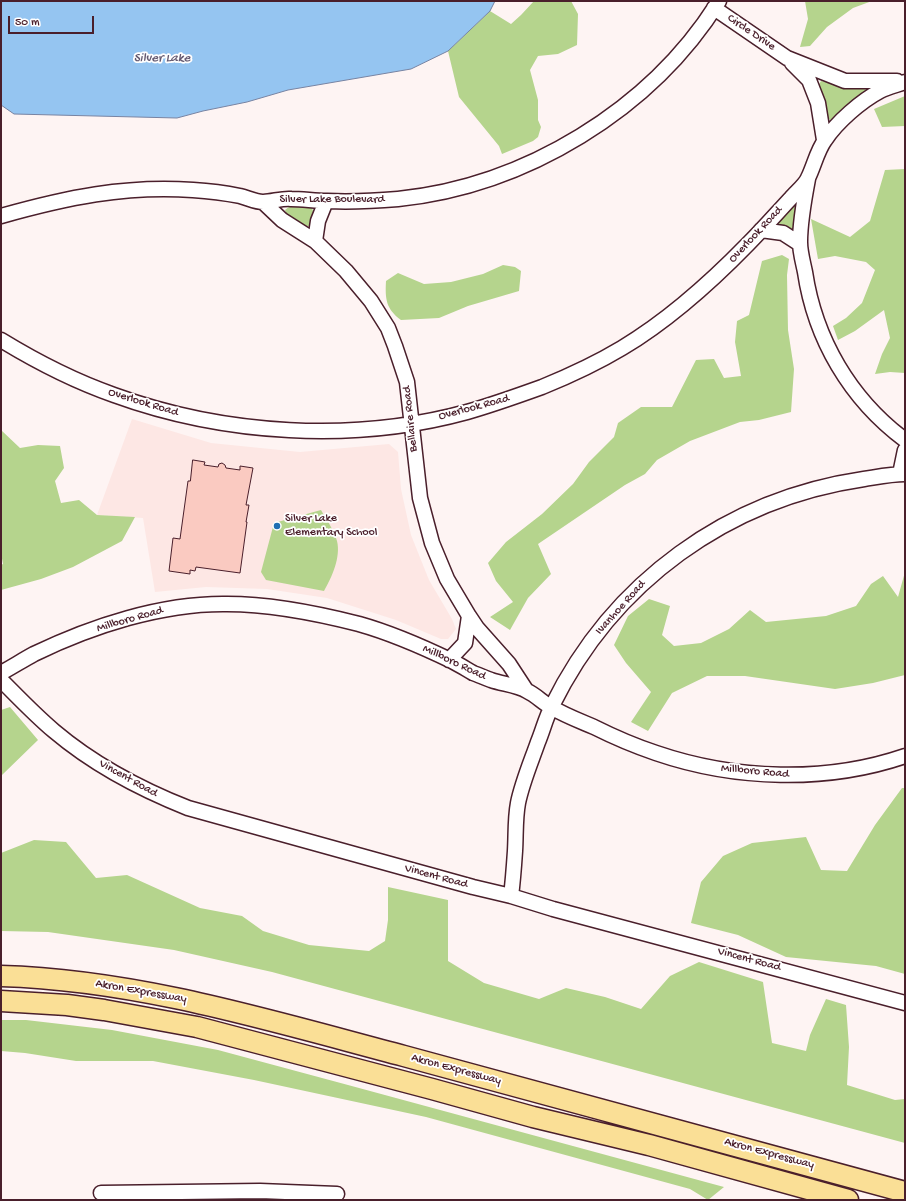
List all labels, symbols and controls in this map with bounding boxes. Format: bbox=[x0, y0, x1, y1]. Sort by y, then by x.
scale bar bbox=[10, 8, 96, 34]
street label: Circle Drive bbox=[724, 12, 778, 54]
text: 50 m bbox=[15, 16, 40, 30]
water label: Silver Lake bbox=[134, 51, 190, 67]
street label: Silver Lake Boulevard bbox=[280, 193, 384, 207]
street label: Overlook Road bbox=[726, 204, 786, 266]
street label: Bellaire Road bbox=[400, 385, 422, 453]
street label: Overlook Road bbox=[106, 386, 180, 420]
street label: Overlook Road bbox=[437, 392, 511, 424]
place label: Silver Lake Elementary School bbox=[285, 512, 377, 540]
marker: Silver Lake Elementary School bbox=[272, 521, 282, 531]
street label: Ivanhoe Road bbox=[593, 578, 649, 638]
street label: Millboro Road bbox=[95, 604, 165, 636]
street label: Millboro Road bbox=[420, 642, 488, 684]
street label: Vincent Road bbox=[96, 757, 160, 801]
street label: Millboro Road bbox=[720, 762, 790, 782]
street label: Vincent Road bbox=[403, 862, 469, 892]
street label: Vincent Road bbox=[716, 945, 782, 975]
street label: Akron Expressway bbox=[94, 977, 188, 1007]
street label: Akron Expressway bbox=[410, 1051, 502, 1089]
street label: Akron Expressway bbox=[723, 1135, 815, 1173]

